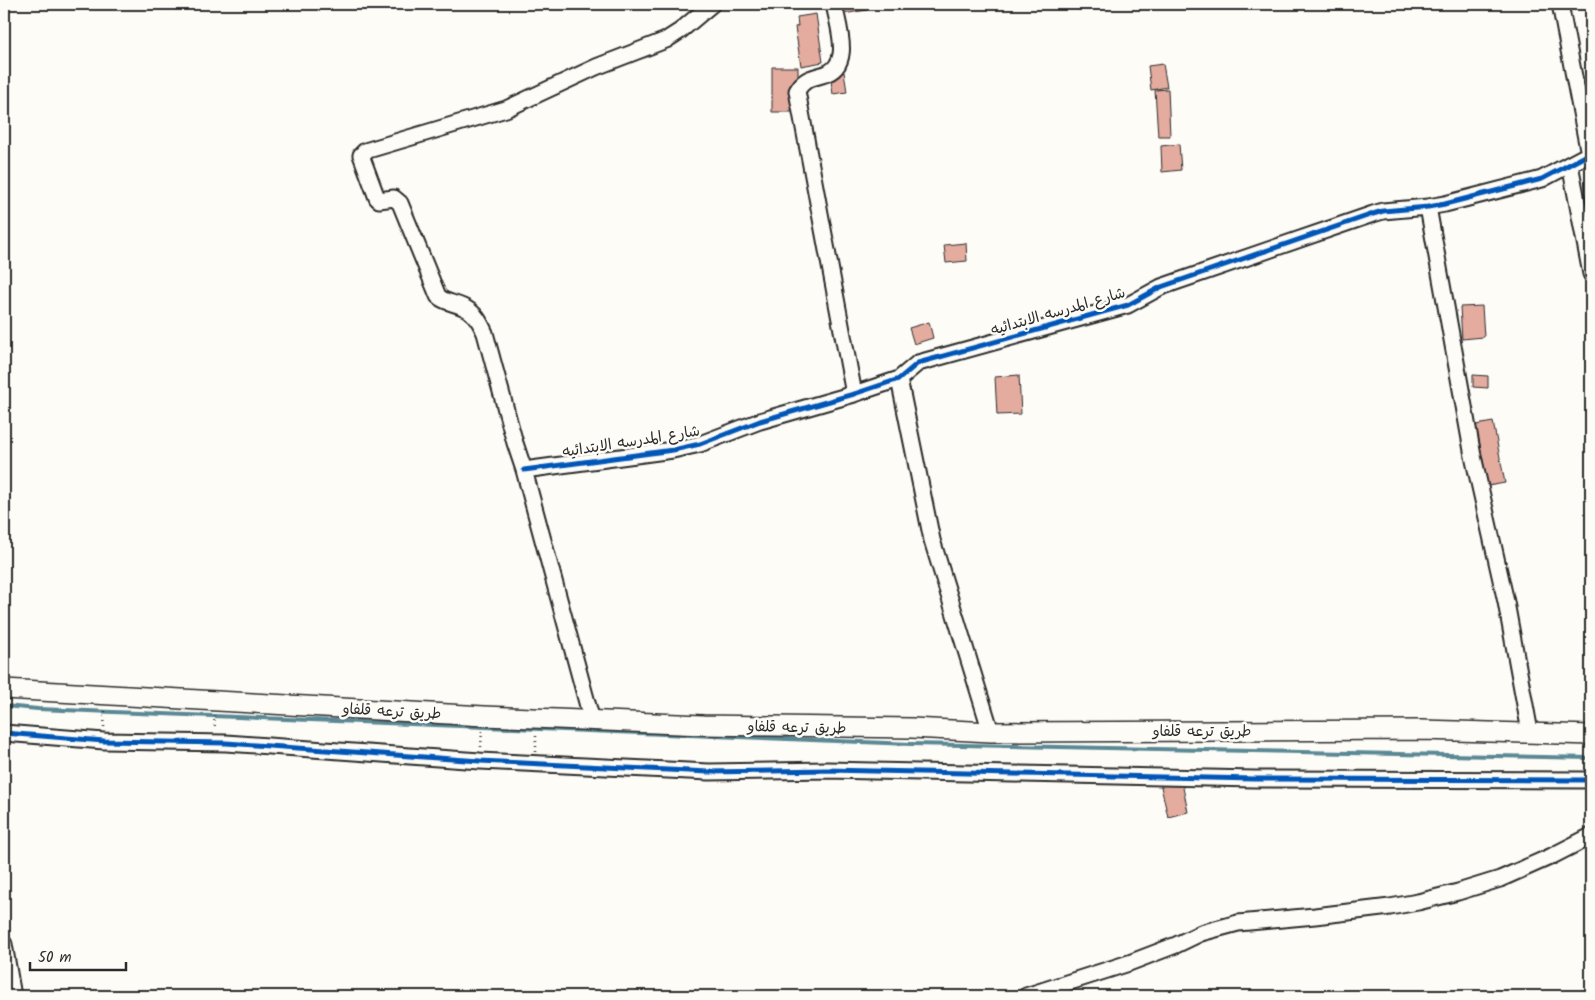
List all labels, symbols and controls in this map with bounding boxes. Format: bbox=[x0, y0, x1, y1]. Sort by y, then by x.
street label: شارع المدرسه الابتدائيه bbox=[988, 281, 1128, 343]
street label: شارع المدرسه الابتدائيه bbox=[561, 419, 702, 465]
street label: طريق ترعه قلفاو bbox=[341, 697, 442, 727]
street label: طريق ترعه قلفاو bbox=[746, 715, 847, 741]
street label: طريق ترعه قلفاو bbox=[1152, 720, 1251, 744]
scale bar bbox=[30, 940, 126, 972]
text: 50 m bbox=[38, 946, 72, 970]

